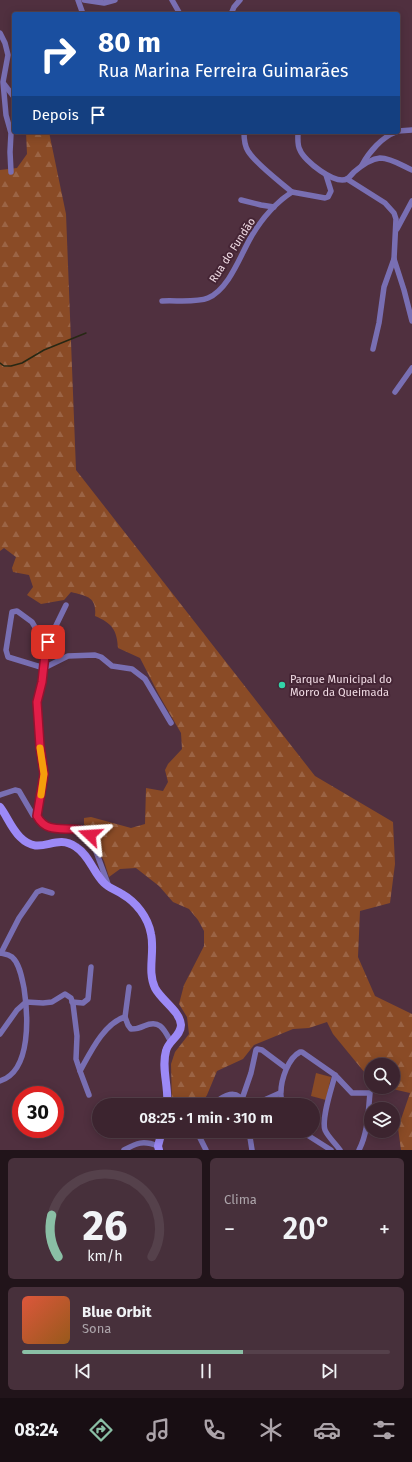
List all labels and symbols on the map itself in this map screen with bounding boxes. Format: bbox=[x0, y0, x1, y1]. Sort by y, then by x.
street label: Rua do Fundão bbox=[207, 215, 258, 285]
pin bbox=[31, 625, 65, 659]
place label: Parque Municipal do Morro da Queimada bbox=[290, 673, 392, 699]
marker: Parque Municipal do Morro da Queimada bbox=[277, 680, 287, 690]
position arrow bbox=[69, 814, 111, 856]
speed limit sign: 30 bbox=[12, 1086, 64, 1138]

